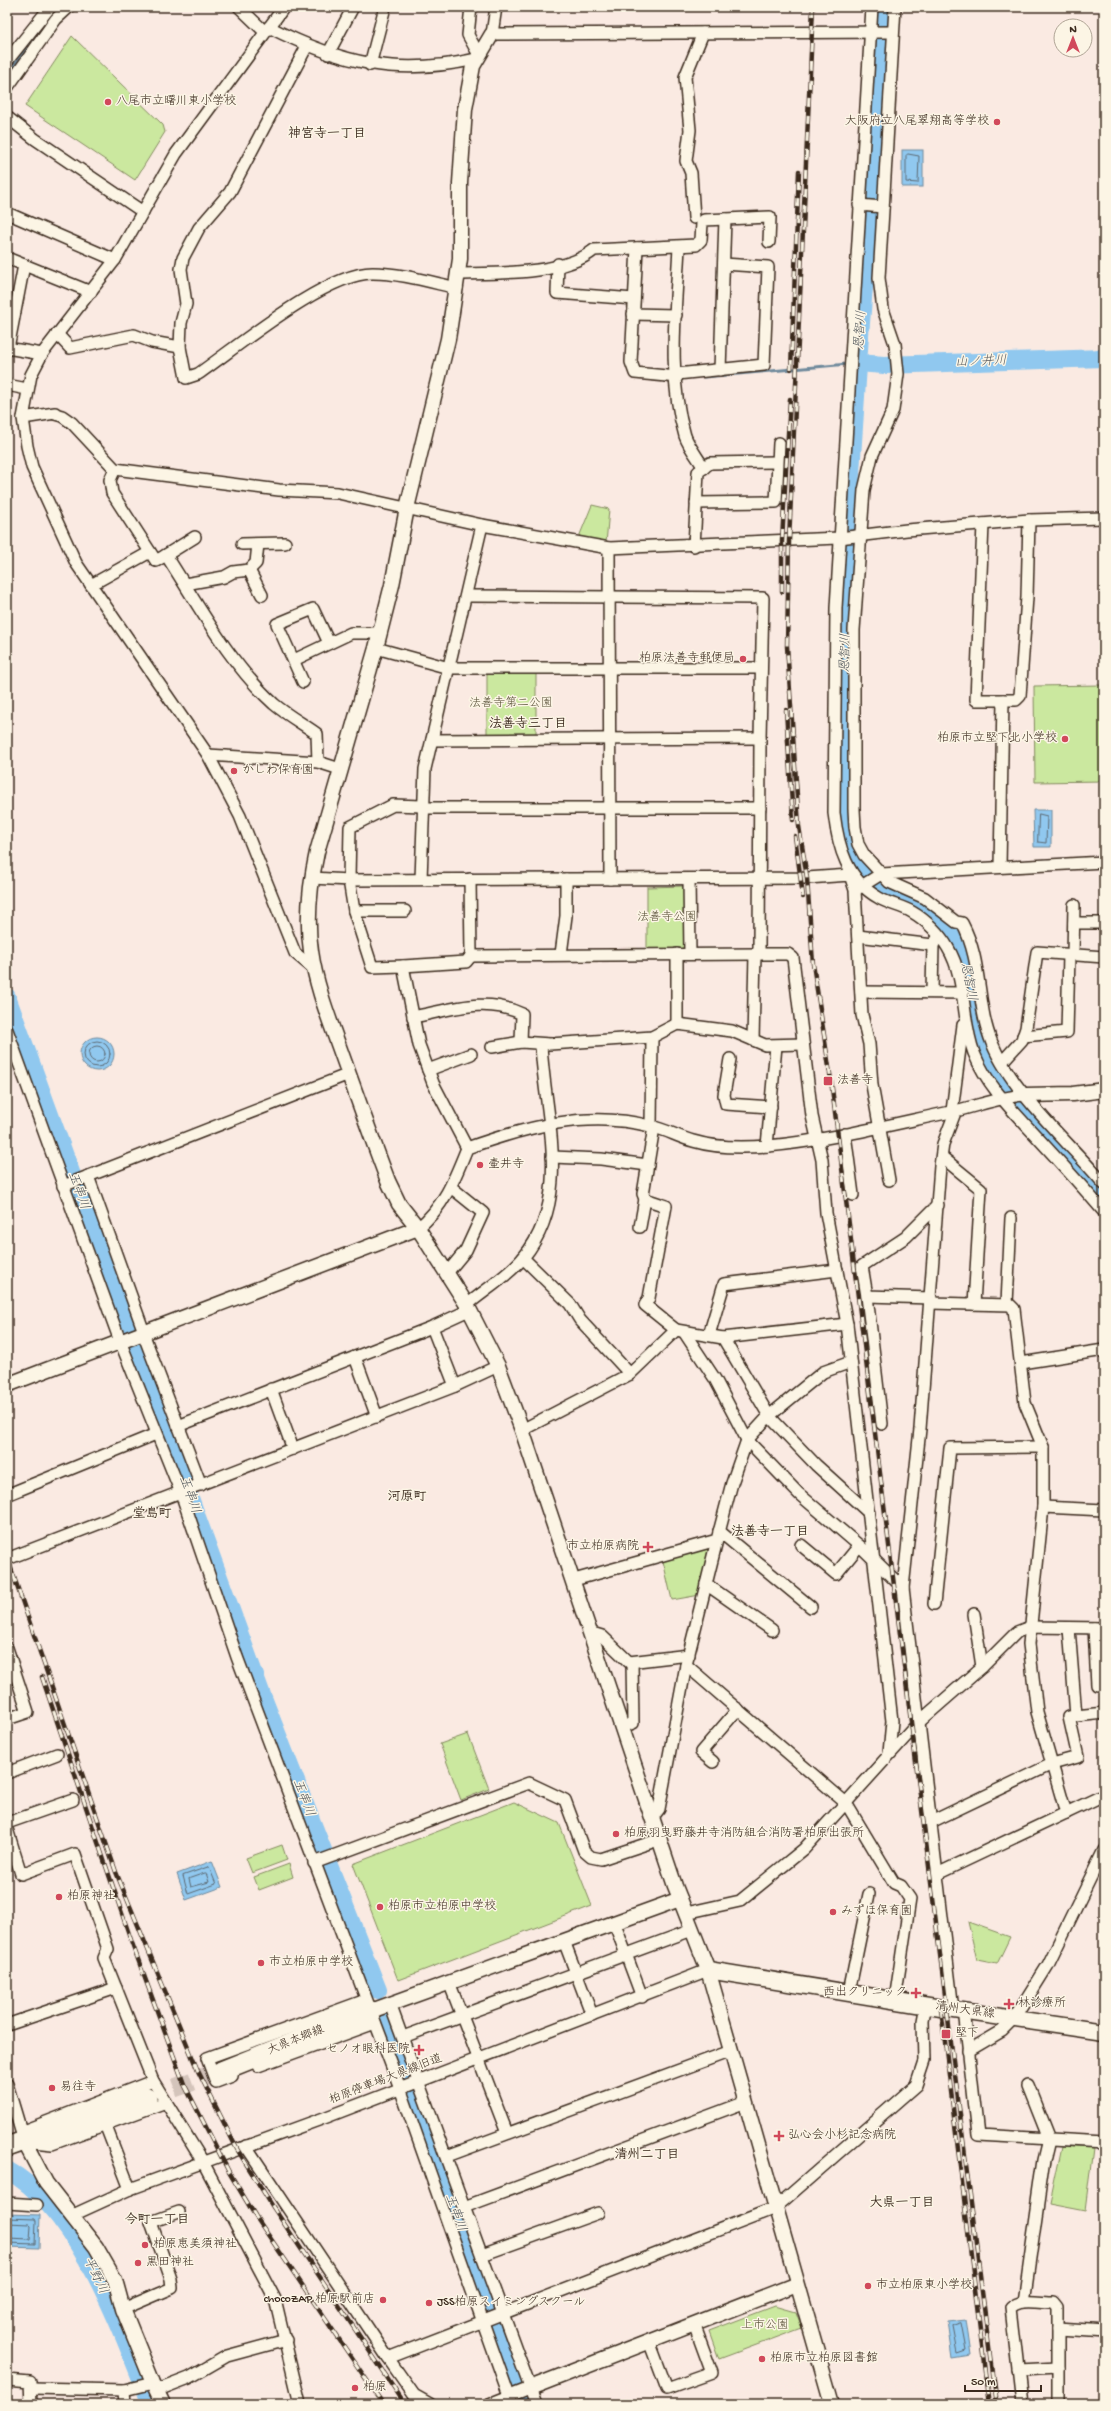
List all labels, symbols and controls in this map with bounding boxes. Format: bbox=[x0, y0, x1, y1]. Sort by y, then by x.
north arrow bbox=[1053, 18, 1093, 58]
text: N bbox=[1069, 24, 1077, 36]
place label: 八尾市立曙川東小学校 bbox=[116, 94, 236, 109]
marker: 八尾市立曙川東小学校 bbox=[103, 97, 113, 107]
place label: 大阪府立八尾翠翔高等学校 bbox=[845, 114, 989, 129]
marker: 大阪府立八尾翠翔高等学校 bbox=[992, 117, 1002, 127]
district label: 神宮寺一丁目 bbox=[288, 126, 366, 142]
water label: 恩智川 bbox=[851, 310, 870, 350]
water label: 山ノ井川 bbox=[955, 353, 1007, 370]
water label: 恩智川 bbox=[837, 633, 854, 673]
place label: 柏原法善寺郵便局 bbox=[639, 651, 735, 666]
marker: 柏原法善寺郵便局 bbox=[738, 654, 748, 664]
park label: 法善寺第二公園 bbox=[469, 696, 553, 711]
district label: 法善寺三丁目 bbox=[489, 716, 567, 732]
place label: 柏原市立堅下北小学校 bbox=[937, 731, 1057, 746]
marker: 柏原市立堅下北小学校 bbox=[1060, 734, 1070, 744]
place label: かしわ保育園 bbox=[242, 763, 314, 778]
marker: かしわ保育園 bbox=[229, 766, 239, 776]
park label: 法善寺公園 bbox=[637, 910, 697, 925]
water label: 恩智川 bbox=[957, 961, 980, 1003]
place label: 法善寺 bbox=[837, 1073, 873, 1088]
marker: 法善寺 bbox=[822, 1075, 834, 1087]
place label: 壷井寺 bbox=[488, 1157, 524, 1172]
marker: 壷井寺 bbox=[475, 1160, 485, 1170]
water label: 玉串川 bbox=[64, 1170, 93, 1212]
water label: 玉串川 bbox=[175, 1474, 204, 1516]
district label: 河原町 bbox=[387, 1489, 427, 1505]
district label: 堂島町 bbox=[132, 1506, 172, 1522]
district label: 法善寺一丁目 bbox=[731, 1524, 809, 1540]
place label: 市立柏原病院 bbox=[567, 1539, 639, 1554]
marker: 市立柏原病院 bbox=[642, 1541, 654, 1553]
water label: 玉串川 bbox=[289, 1777, 318, 1819]
place label: 柏原羽曳野藤井寺消防組合消防署柏原出張所 bbox=[624, 1826, 864, 1841]
marker: 柏原羽曳野藤井寺消防組合消防署柏原出張所 bbox=[611, 1829, 621, 1839]
place label: 柏原神社 bbox=[67, 1889, 115, 1904]
marker: 柏原神社 bbox=[54, 1892, 64, 1902]
place label: 柏原市立柏原中学校 bbox=[388, 1899, 496, 1914]
marker: 柏原市立柏原中学校 bbox=[375, 1902, 385, 1912]
place label: みずほ保育園 bbox=[841, 1904, 913, 1919]
marker: みずほ保育園 bbox=[828, 1907, 838, 1917]
place label: 市立柏原中学校 bbox=[269, 1955, 353, 1970]
marker: 市立柏原中学校 bbox=[256, 1958, 266, 1968]
place label: 西出クリニック bbox=[823, 1985, 907, 2000]
marker: 西出クリニック bbox=[910, 1987, 922, 1999]
place label: 林診療所 bbox=[1018, 1996, 1066, 2011]
marker: 林診療所 bbox=[1003, 1998, 1015, 2010]
street label: 清州大県線 bbox=[934, 1999, 996, 2022]
street label: 大県本郷線 bbox=[265, 2022, 326, 2059]
place label: 堅下 bbox=[955, 2027, 979, 2041]
marker: 堅下 bbox=[940, 2028, 952, 2040]
place label: セノオ眼科医院 bbox=[326, 2042, 410, 2057]
marker: セノオ眼科医院 bbox=[413, 2044, 425, 2056]
street label: 柏原停車場大県線旧道 bbox=[327, 2051, 445, 2108]
place label: 易往寺 bbox=[60, 2080, 96, 2095]
marker: 易往寺 bbox=[47, 2083, 57, 2093]
place label: 弘心会小杉記念病院 bbox=[788, 2128, 896, 2143]
marker: 弘心会小杉記念病院 bbox=[773, 2130, 785, 2142]
district label: 清州二丁目 bbox=[614, 2147, 680, 2163]
water label: 玉串川 bbox=[441, 2192, 470, 2234]
district label: 大県一丁目 bbox=[869, 2195, 935, 2211]
district label: 今町一丁目 bbox=[124, 2212, 190, 2228]
place label: 柏原恵美須神社 bbox=[153, 2237, 237, 2252]
marker: 柏原恵美須神社 bbox=[140, 2240, 150, 2250]
water label: 平野川 bbox=[80, 2255, 110, 2297]
place label: 黒田神社 bbox=[146, 2255, 194, 2270]
marker: 黒田神社 bbox=[133, 2258, 143, 2268]
place label: 市立柏原東小学校 bbox=[876, 2278, 972, 2293]
marker: 市立柏原東小学校 bbox=[863, 2281, 873, 2291]
place label: chocoZAP 柏原駅前店 bbox=[264, 2292, 375, 2307]
marker: chocoZAP 柏原駅前店 bbox=[378, 2295, 388, 2305]
place label: JSS柏原スイミングスクール bbox=[437, 2295, 585, 2310]
marker: JSS柏原スイミングスクール bbox=[424, 2298, 434, 2308]
park label: 上市公園 bbox=[741, 2318, 789, 2333]
place label: 柏原市立柏原図書館 bbox=[770, 2351, 878, 2366]
marker: 柏原市立柏原図書館 bbox=[757, 2354, 767, 2364]
scale bar bbox=[965, 2367, 1041, 2393]
text: 50 m bbox=[971, 2376, 996, 2390]
place label: 柏原 bbox=[363, 2380, 387, 2395]
marker: 柏原 bbox=[350, 2383, 360, 2393]

